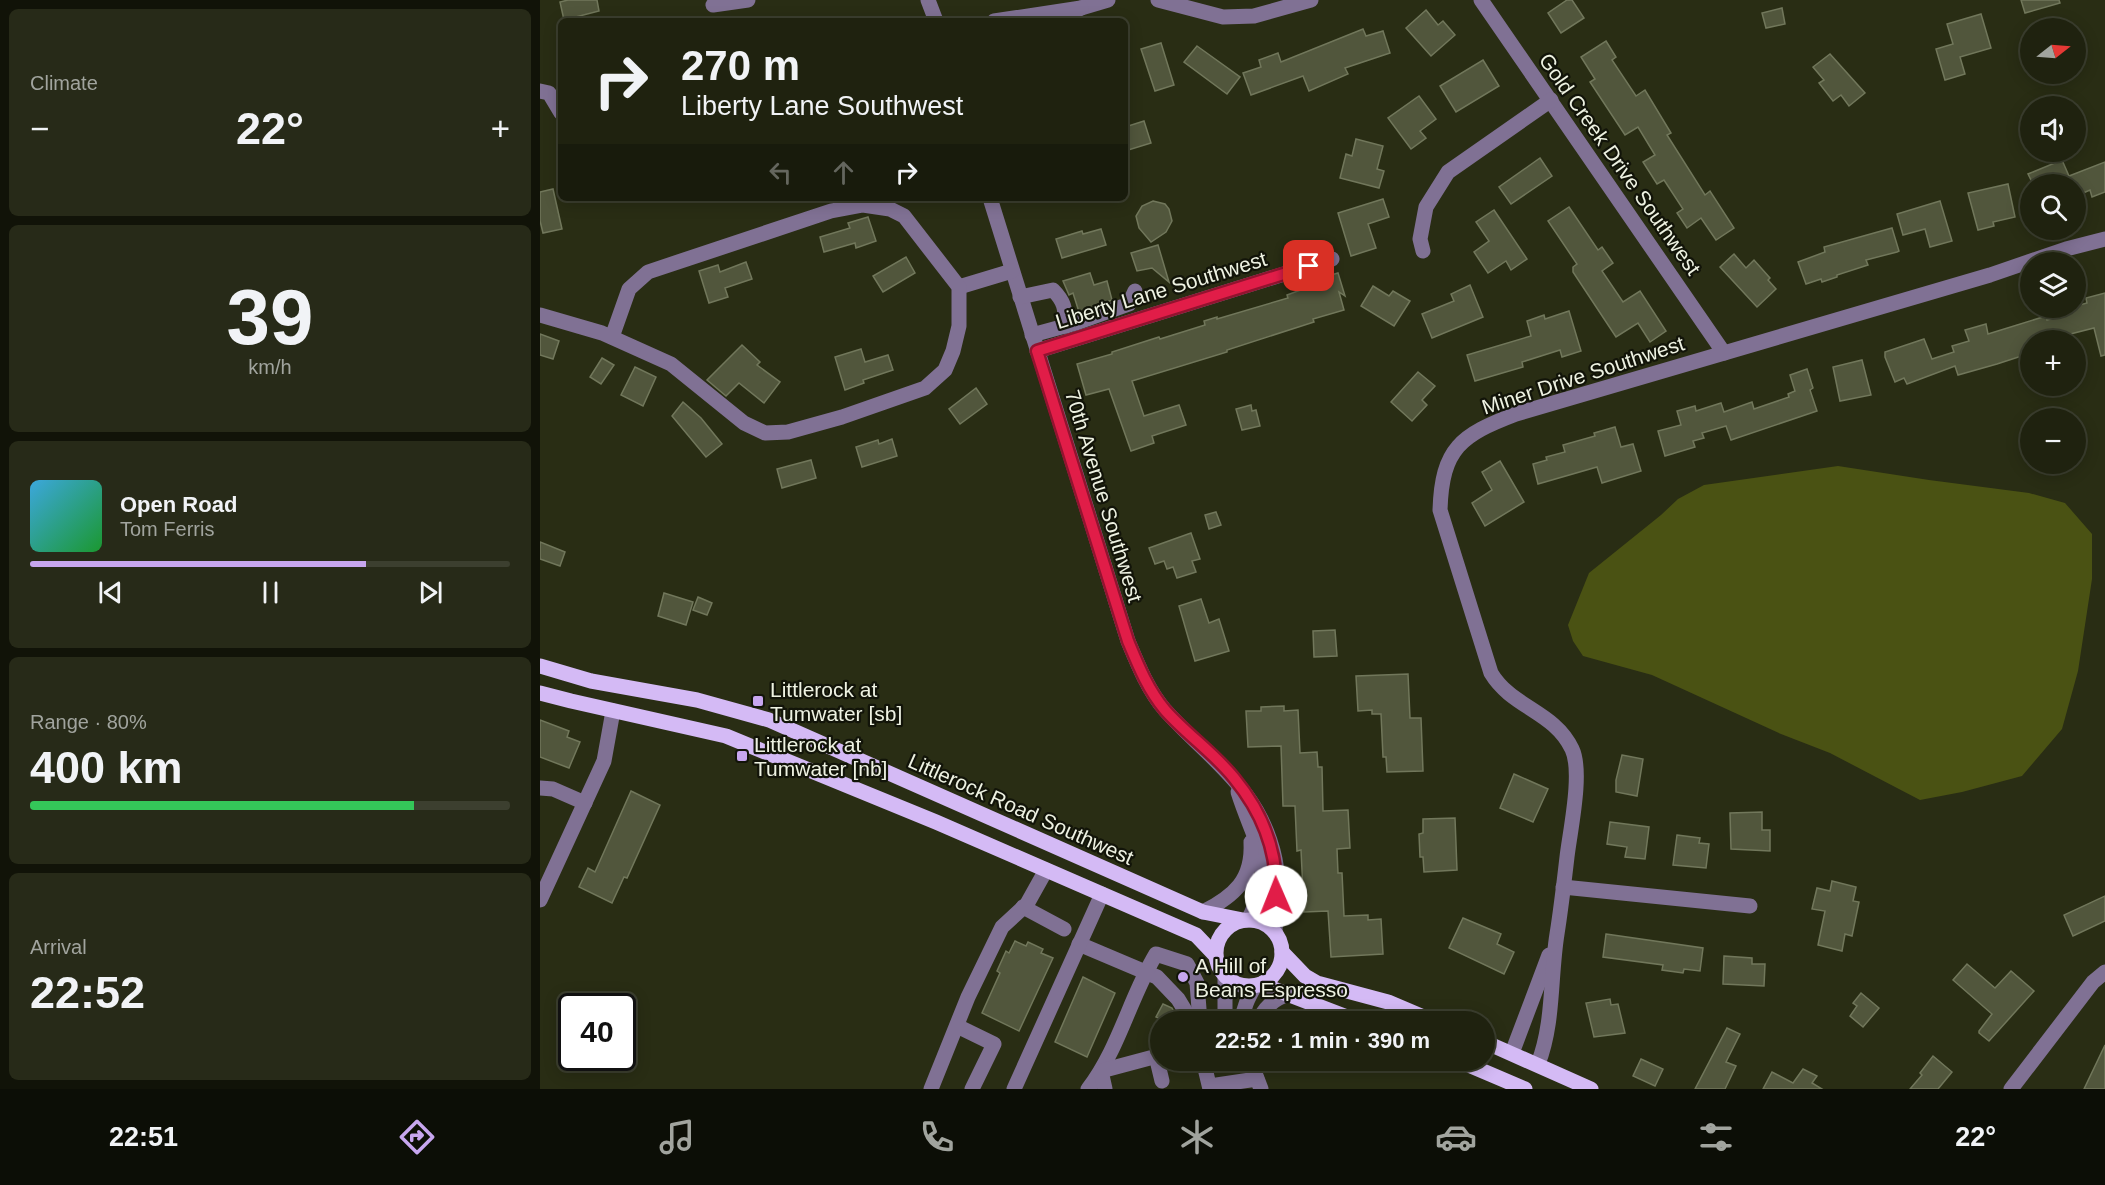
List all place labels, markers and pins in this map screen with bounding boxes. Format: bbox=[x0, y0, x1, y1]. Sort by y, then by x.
pin bbox=[1283, 240, 1334, 291]
place label: Littlerock at Tumwater [sb] bbox=[770, 678, 902, 725]
marker: Littlerock at Tumwater [sb] bbox=[751, 694, 765, 708]
place label: Littlerock at Tumwater [nb] bbox=[754, 733, 887, 780]
marker: Littlerock at Tumwater [nb] bbox=[735, 749, 749, 763]
place label: A Hill of Beans Espresso bbox=[1195, 954, 1348, 1001]
marker: A Hill of Beans Espresso bbox=[1176, 970, 1190, 984]

